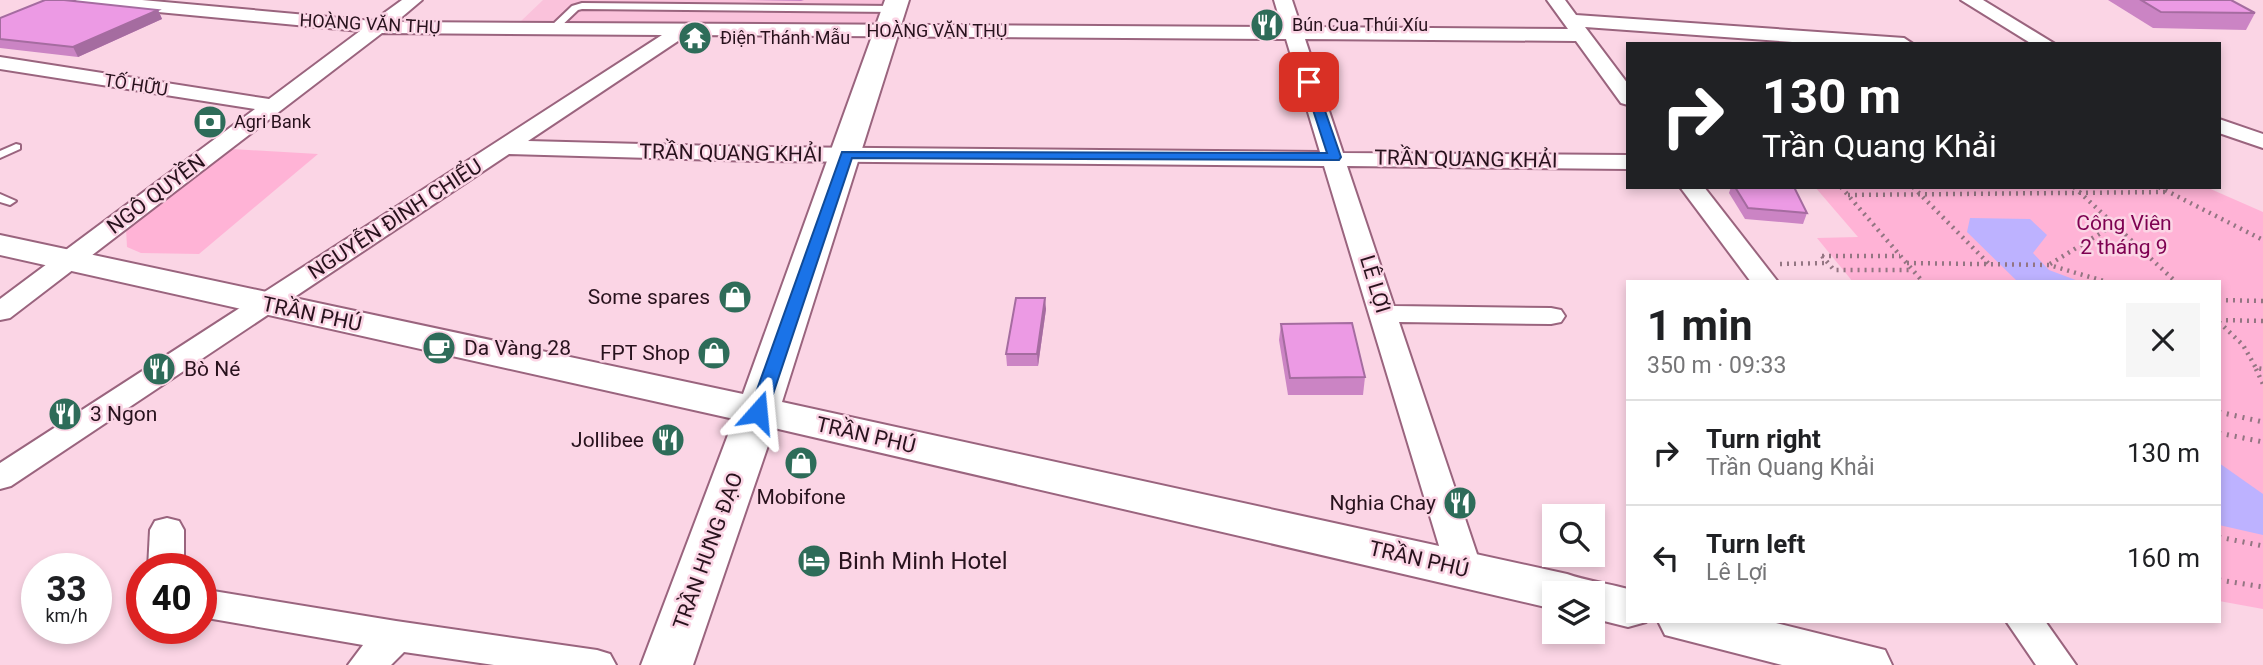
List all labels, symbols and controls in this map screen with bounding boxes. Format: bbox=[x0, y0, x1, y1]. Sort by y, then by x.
restaurant icon: Bún Cua Thúi Xíu bbox=[1248, 6, 1286, 44]
street label: HOÀNG VĂN THỤ bbox=[299, 9, 441, 38]
place label: Bún Cua Thúi Xíu bbox=[1292, 14, 1428, 35]
temple icon: Điện Thánh Mẫu bbox=[676, 19, 714, 57]
street label: HOÀNG VĂN THỤ bbox=[866, 20, 1008, 41]
place label: Điện Thánh Mẫu bbox=[720, 27, 850, 48]
pin bbox=[1279, 52, 1339, 112]
icon: arrive bbox=[1290, 63, 1328, 101]
street label: TỐ HỮU bbox=[103, 68, 170, 100]
text: 130 m bbox=[1762, 68, 1901, 125]
icon: right bbox=[1647, 70, 1738, 161]
bank icon: Agri Bank bbox=[191, 103, 229, 141]
place label: Agri Bank bbox=[234, 111, 312, 132]
text: Trần Quang Khải bbox=[1762, 127, 1997, 165]
street label: TRẦN QUANG KHẢI bbox=[639, 138, 823, 167]
street label: TRẦN QUANG KHẢI bbox=[1374, 144, 1558, 173]
street label: NGÔ QUYỀN bbox=[102, 149, 210, 239]
street label: NGUYỄN ĐÌNH CHIỂU bbox=[303, 153, 486, 284]
park label: Công Viên 2 tháng 9 bbox=[2076, 211, 2172, 259]
street label: LÊ LỢI bbox=[1355, 252, 1395, 316]
shop icon: Some spares bbox=[716, 278, 754, 316]
place label: Some spares bbox=[588, 285, 710, 309]
street label: TRẦN PHÚ bbox=[260, 291, 364, 336]
text: 1 min bbox=[1647, 301, 1753, 350]
button: close bbox=[2126, 303, 2200, 377]
cafe icon: Da Vàng 28 bbox=[420, 329, 458, 367]
shop icon: FPT Shop bbox=[695, 334, 733, 372]
place label: Da Vàng 28 bbox=[464, 336, 571, 360]
place label: FPT Shop bbox=[600, 341, 690, 365]
restaurant icon: Bò Né bbox=[140, 350, 178, 388]
text: 350 m · 09:33 bbox=[1647, 352, 1786, 379]
place label: Bò Né bbox=[184, 357, 240, 381]
position arrow bbox=[721, 375, 795, 449]
restaurant icon: 3 Ngon bbox=[46, 395, 84, 433]
place label: 3 Ngon bbox=[90, 402, 157, 426]
street label: TRẦN PHÚ bbox=[814, 411, 918, 458]
restaurant icon: Jollibee bbox=[649, 421, 687, 459]
text: Turn right bbox=[1706, 424, 1821, 454]
place label: Jollibee bbox=[571, 428, 644, 452]
icon: right bbox=[1647, 434, 1685, 472]
text: 130 m bbox=[2127, 438, 2200, 468]
shop icon: Mobifone bbox=[782, 444, 820, 482]
text: Trần Quang Khải bbox=[1706, 454, 1875, 481]
street label: TRẦN HƯNG ĐẠO bbox=[668, 469, 748, 633]
restaurant icon: Nghia Chay bbox=[1441, 484, 1479, 522]
place label: Mobifone bbox=[756, 485, 846, 509]
place label: Nghia Chay bbox=[1329, 491, 1436, 515]
map controls bbox=[1542, 504, 1605, 644]
button: search bbox=[1542, 504, 1605, 567]
text: Turn left bbox=[1706, 529, 1805, 559]
street label: TRẦN PHÚ bbox=[1367, 535, 1471, 582]
icon: left bbox=[1647, 539, 1685, 577]
hotel icon: Binh Minh Hotel bbox=[795, 542, 833, 580]
text: 160 m bbox=[2127, 543, 2200, 573]
place label: Binh Minh Hotel bbox=[838, 547, 1008, 575]
speed limit sign: 40 bbox=[126, 553, 217, 644]
text: Lê Lợi bbox=[1706, 559, 1767, 586]
text: 33 bbox=[46, 569, 87, 610]
button: layers bbox=[1542, 581, 1605, 644]
text: km/h bbox=[45, 605, 88, 626]

